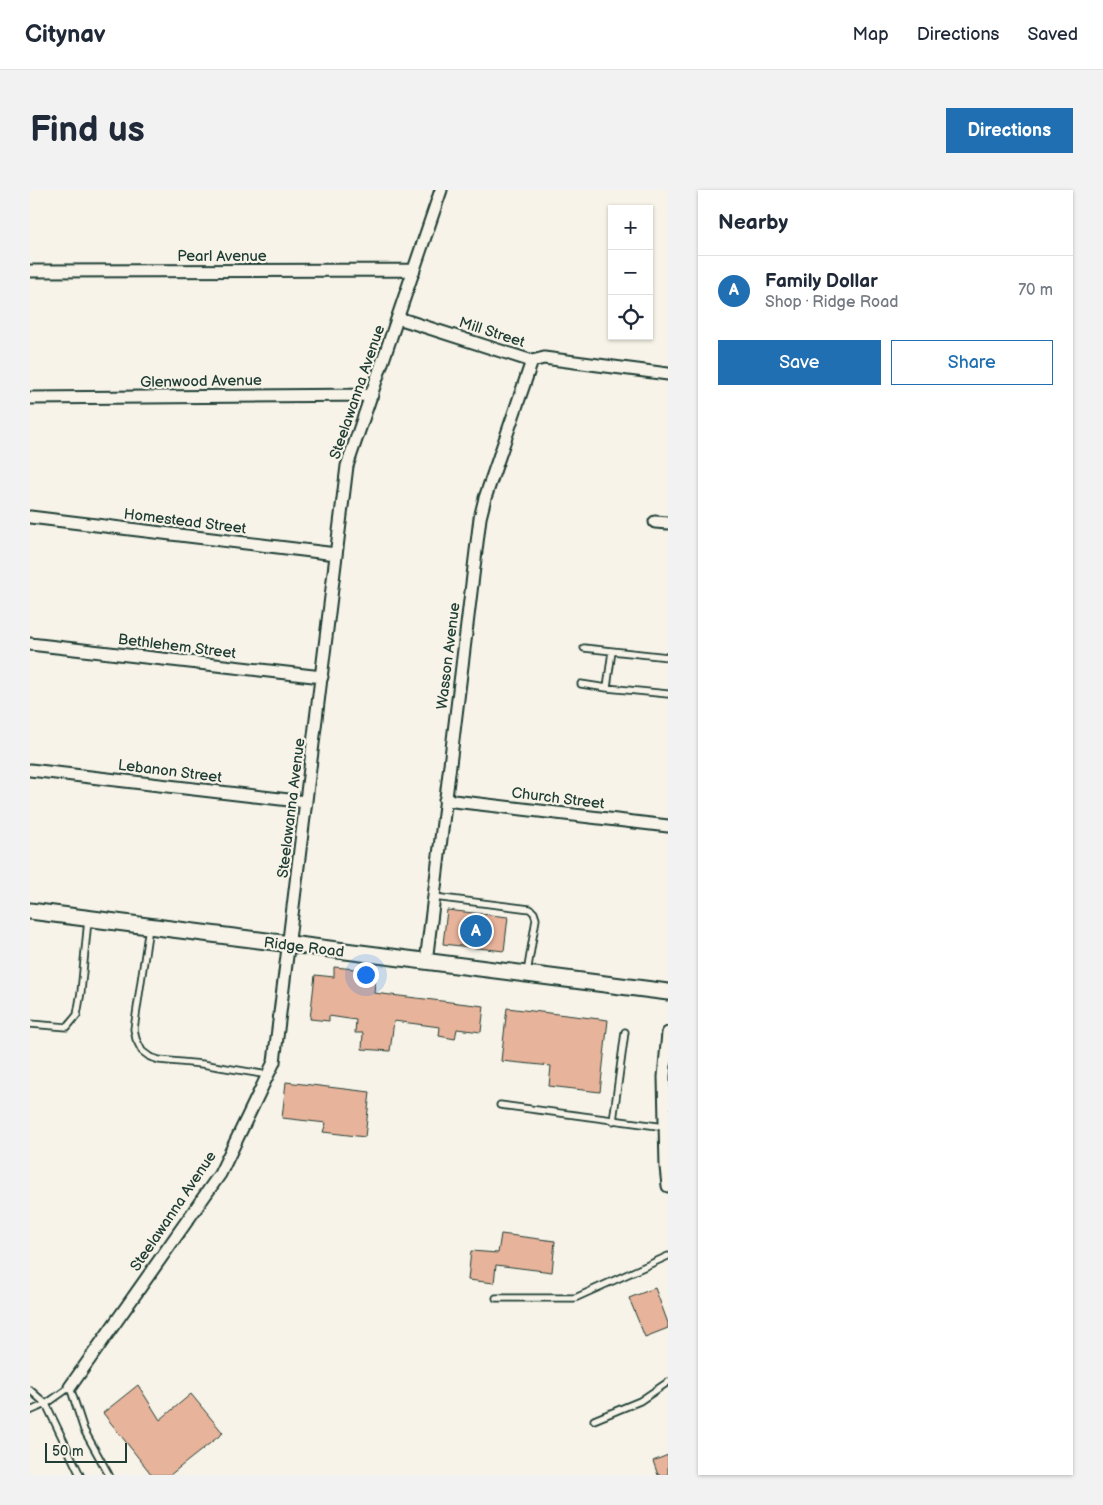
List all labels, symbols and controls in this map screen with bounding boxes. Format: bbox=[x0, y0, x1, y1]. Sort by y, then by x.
text: Citynav bbox=[25, 20, 106, 49]
text: Map bbox=[853, 24, 889, 45]
text: Directions bbox=[917, 24, 999, 45]
text: Saved bbox=[1027, 24, 1078, 45]
button: Directions bbox=[946, 108, 1073, 153]
text: Find us bbox=[30, 109, 145, 152]
map controls bbox=[608, 205, 653, 340]
button: + bbox=[608, 205, 653, 250]
text: Nearby bbox=[718, 210, 788, 235]
street label: Pearl Avenue bbox=[177, 247, 267, 266]
button: − bbox=[608, 250, 653, 295]
text: Family Dollar bbox=[765, 270, 878, 293]
text: A bbox=[729, 281, 739, 300]
text: 70 m bbox=[1018, 281, 1053, 300]
text: Shop · Ridge Road bbox=[765, 293, 898, 312]
button: locate bbox=[608, 295, 653, 340]
street label: Mill Street bbox=[457, 313, 528, 352]
street label: Steelawanna Avenue bbox=[326, 322, 389, 462]
button: Save bbox=[718, 340, 881, 385]
button: Share bbox=[891, 340, 1053, 385]
street label: Glenwood Avenue bbox=[140, 371, 262, 392]
street label: Homestead Street bbox=[123, 505, 248, 538]
street label: Wasson Avenue bbox=[433, 601, 464, 711]
street label: Bethlehem Street bbox=[117, 630, 237, 663]
street label: Steelawanna Avenue bbox=[273, 737, 310, 879]
street label: Lebanon Street bbox=[117, 756, 223, 787]
street label: Church Street bbox=[510, 783, 606, 814]
pin: A bbox=[460, 912, 492, 950]
street label: Ridge Road bbox=[263, 933, 345, 962]
your location bbox=[353, 962, 379, 988]
street label: Steelawanna Avenue bbox=[126, 1147, 221, 1275]
scale bar bbox=[45, 1440, 128, 1463]
text: 50 m bbox=[52, 1443, 84, 1460]

